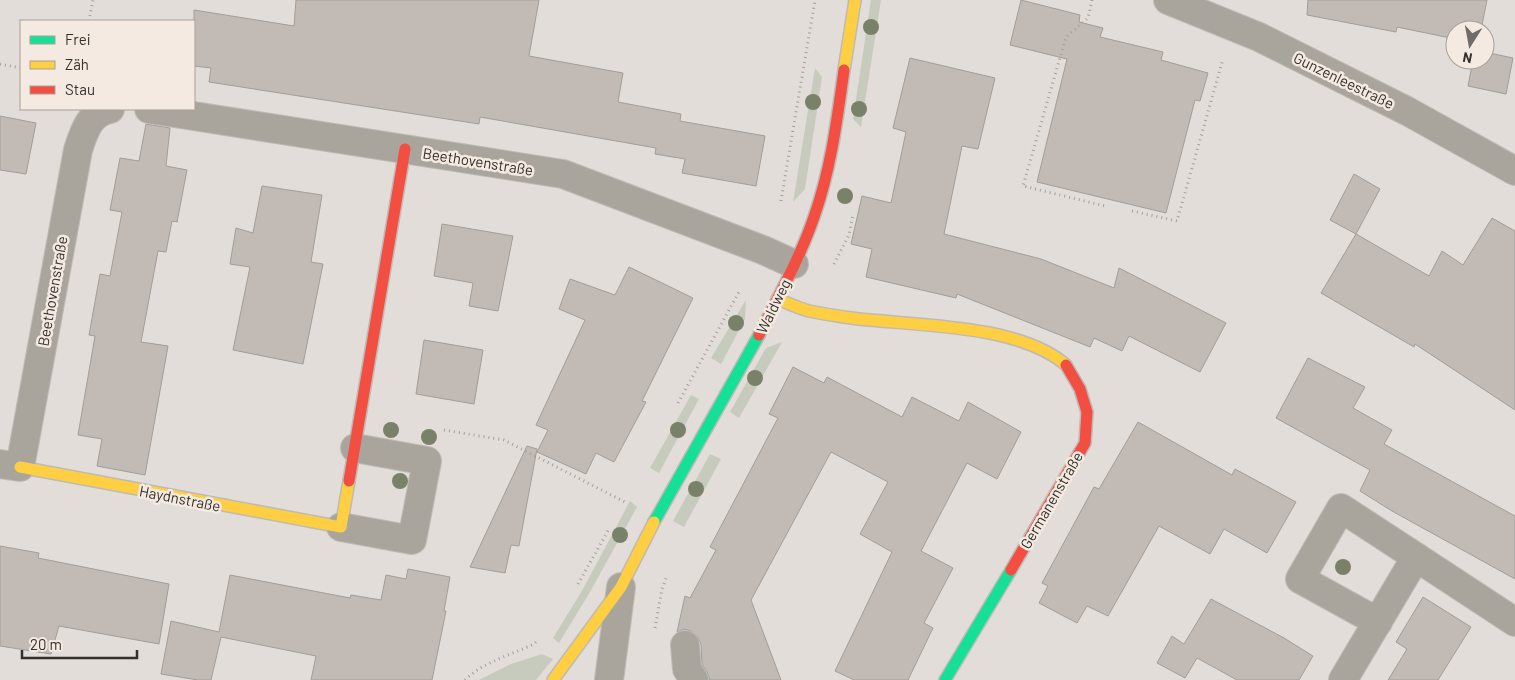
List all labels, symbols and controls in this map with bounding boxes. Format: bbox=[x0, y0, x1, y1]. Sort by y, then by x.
legend bbox=[20, 20, 195, 110]
north arrow bbox=[1445, 20, 1495, 70]
text: Frei bbox=[65, 30, 91, 48]
street label: Gunzenleestraße bbox=[1291, 48, 1397, 112]
text: N bbox=[1461, 49, 1474, 67]
text: Zäh bbox=[65, 55, 89, 73]
text: Stau bbox=[65, 80, 95, 98]
street label: Beethovenstraße bbox=[421, 143, 535, 179]
street label: Beethovenstraße bbox=[33, 234, 71, 348]
street label: Waldweg bbox=[752, 276, 794, 336]
street label: Germanenstraße bbox=[1016, 448, 1086, 552]
street label: Haydnstraße bbox=[138, 481, 222, 515]
scale bar bbox=[22, 628, 138, 660]
text: 20 m bbox=[30, 635, 62, 653]

